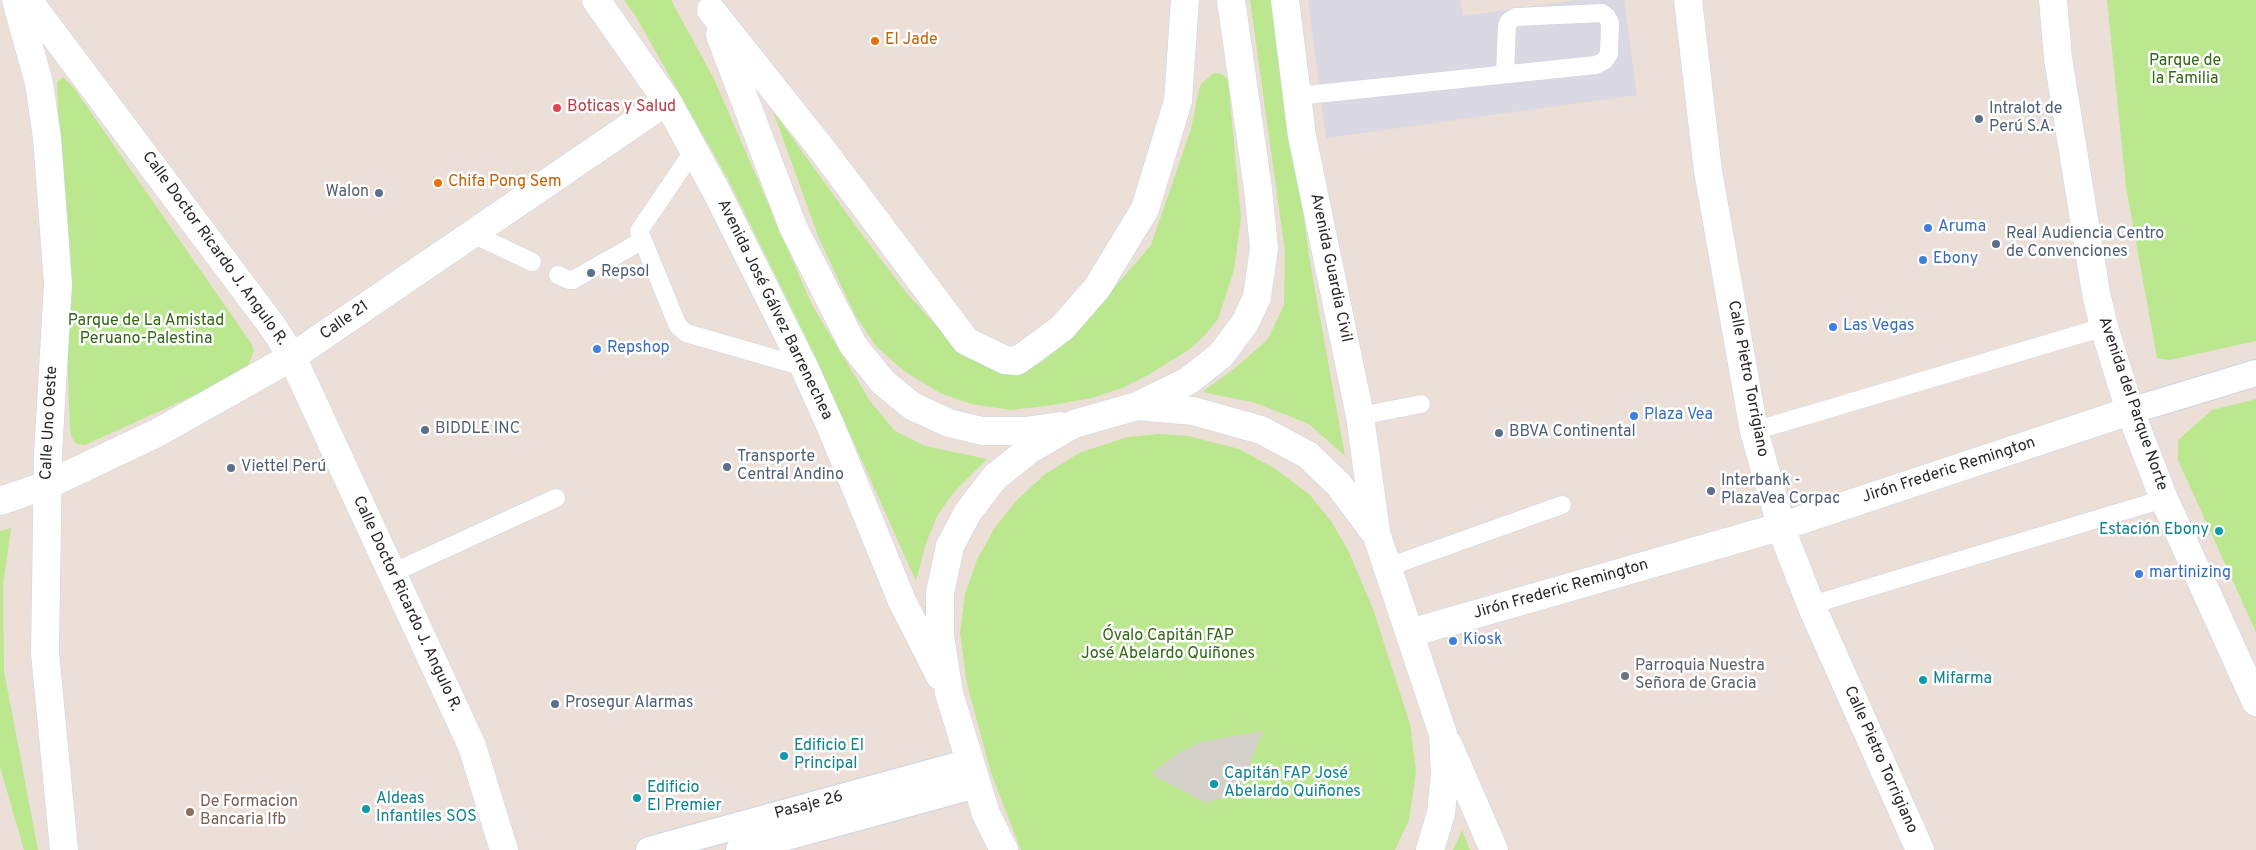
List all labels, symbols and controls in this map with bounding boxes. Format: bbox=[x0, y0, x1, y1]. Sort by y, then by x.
place label: El Jade bbox=[885, 31, 938, 51]
marker: El Jade bbox=[869, 35, 881, 47]
park label: Parque de la Familia bbox=[2149, 52, 2221, 90]
place label: Boticas y Salud bbox=[567, 98, 676, 118]
place label: Intralot de Perú S.A. bbox=[1989, 100, 2062, 138]
marker: Boticas y Salud bbox=[551, 102, 563, 114]
marker: Intralot de Perú S.A. bbox=[1973, 113, 1985, 125]
street label: Calle Doctor Ricardo J. Angulo R. bbox=[137, 148, 291, 350]
place label: Chifa Pong Sem bbox=[448, 173, 561, 193]
marker: Chifa Pong Sem bbox=[432, 177, 444, 189]
place label: Walon bbox=[325, 183, 369, 203]
marker: Walon bbox=[373, 187, 385, 199]
street label: Avenida Guardia Civil bbox=[1305, 192, 1355, 344]
street label: Avenida José Gálvez Barrenechea bbox=[712, 197, 836, 423]
place label: Aruma bbox=[1938, 218, 1986, 238]
marker: Aruma bbox=[1922, 222, 1934, 234]
place label: Real Audiencia Centro de Convenciones bbox=[2006, 225, 2164, 263]
marker: Real Audiencia Centro de Convenciones bbox=[1990, 238, 2002, 250]
place label: Ebony bbox=[1933, 250, 1978, 270]
marker: Ebony bbox=[1917, 254, 1929, 266]
place label: Repsol bbox=[601, 263, 649, 283]
marker: Repsol bbox=[585, 267, 597, 279]
street label: Calle 21 bbox=[317, 297, 373, 345]
street label: Calle Pietro Torrigiano bbox=[1722, 299, 1772, 459]
park label: Parque de La Amistad Peruano-Palestina bbox=[68, 312, 224, 350]
street label: Avenida del Parque Norte bbox=[2093, 315, 2171, 493]
place label: Las Vegas bbox=[1843, 317, 1914, 337]
marker: Las Vegas bbox=[1827, 321, 1839, 333]
place label: Repshop bbox=[607, 339, 670, 359]
marker: Repshop bbox=[591, 343, 603, 355]
street label: Calle Uno Oeste bbox=[37, 365, 63, 481]
place label: Plaza Vea bbox=[1644, 406, 1713, 426]
marker: Plaza Vea bbox=[1628, 410, 1640, 422]
place label: BIDDLE INC bbox=[435, 420, 520, 440]
place label: BBVA Continental bbox=[1509, 423, 1636, 443]
marker: BIDDLE INC bbox=[419, 424, 431, 436]
marker: BBVA Continental bbox=[1493, 427, 1505, 439]
street label: Jirón Frederic Remington bbox=[1860, 434, 2038, 508]
place label: Transporte Central Andino bbox=[737, 448, 844, 486]
place label: Viettel Perú bbox=[241, 458, 326, 478]
marker: Transporte Central Andino bbox=[721, 461, 733, 473]
marker: Viettel Perú bbox=[225, 462, 237, 474]
place label: Interbank - PlazaVea Corpac bbox=[1721, 472, 1840, 510]
marker: Interbank - PlazaVea Corpac bbox=[1705, 485, 1717, 497]
street label: Calle Doctor Ricardo J. Angulo R. bbox=[348, 493, 464, 715]
place label: Estación Ebony bbox=[2099, 521, 2209, 541]
marker: Estación Ebony bbox=[2213, 525, 2225, 537]
street label: Jirón Frederic Remington bbox=[1471, 556, 1651, 624]
place label: martinizing bbox=[2149, 564, 2231, 584]
marker: martinizing bbox=[2133, 568, 2145, 580]
park label: Óvalo Capitán FAP José Abelardo Quiñones bbox=[1081, 627, 1255, 665]
place label: Kiosk bbox=[1463, 631, 1502, 651]
marker: Kiosk bbox=[1447, 635, 1459, 647]
place label: Parroquia Nuestra Señora de Gracia bbox=[1635, 657, 1765, 695]
marker: Parroquia Nuestra Señora de Gracia bbox=[1619, 670, 1631, 682]
place label: Mifarma bbox=[1933, 670, 1992, 690]
marker: Mifarma bbox=[1917, 674, 1929, 686]
street label: Calle Pietro Torrigiano bbox=[1839, 683, 1921, 837]
place label: Prosegur Alarmas bbox=[565, 694, 693, 714]
marker: Prosegur Alarmas bbox=[549, 698, 561, 710]
place label: Edificio El Principal bbox=[794, 737, 864, 775]
marker: Edificio El Principal bbox=[778, 750, 790, 762]
place label: Capitán FAP José Abelardo Quiñones bbox=[1224, 765, 1361, 803]
marker: Capitán FAP José Abelardo Quiñones bbox=[1208, 778, 1220, 790]
place label: Edificio El Premier bbox=[647, 779, 722, 817]
street label: Pasaje 26 bbox=[773, 788, 845, 824]
place label: Aldeas Infantiles SOS bbox=[376, 790, 477, 828]
marker: Edificio El Premier bbox=[631, 792, 643, 804]
place label: De Formacion Bancaria Ifb bbox=[200, 793, 298, 831]
marker: Aldeas Infantiles SOS bbox=[360, 803, 372, 815]
marker: De Formacion Bancaria Ifb bbox=[184, 806, 196, 818]

